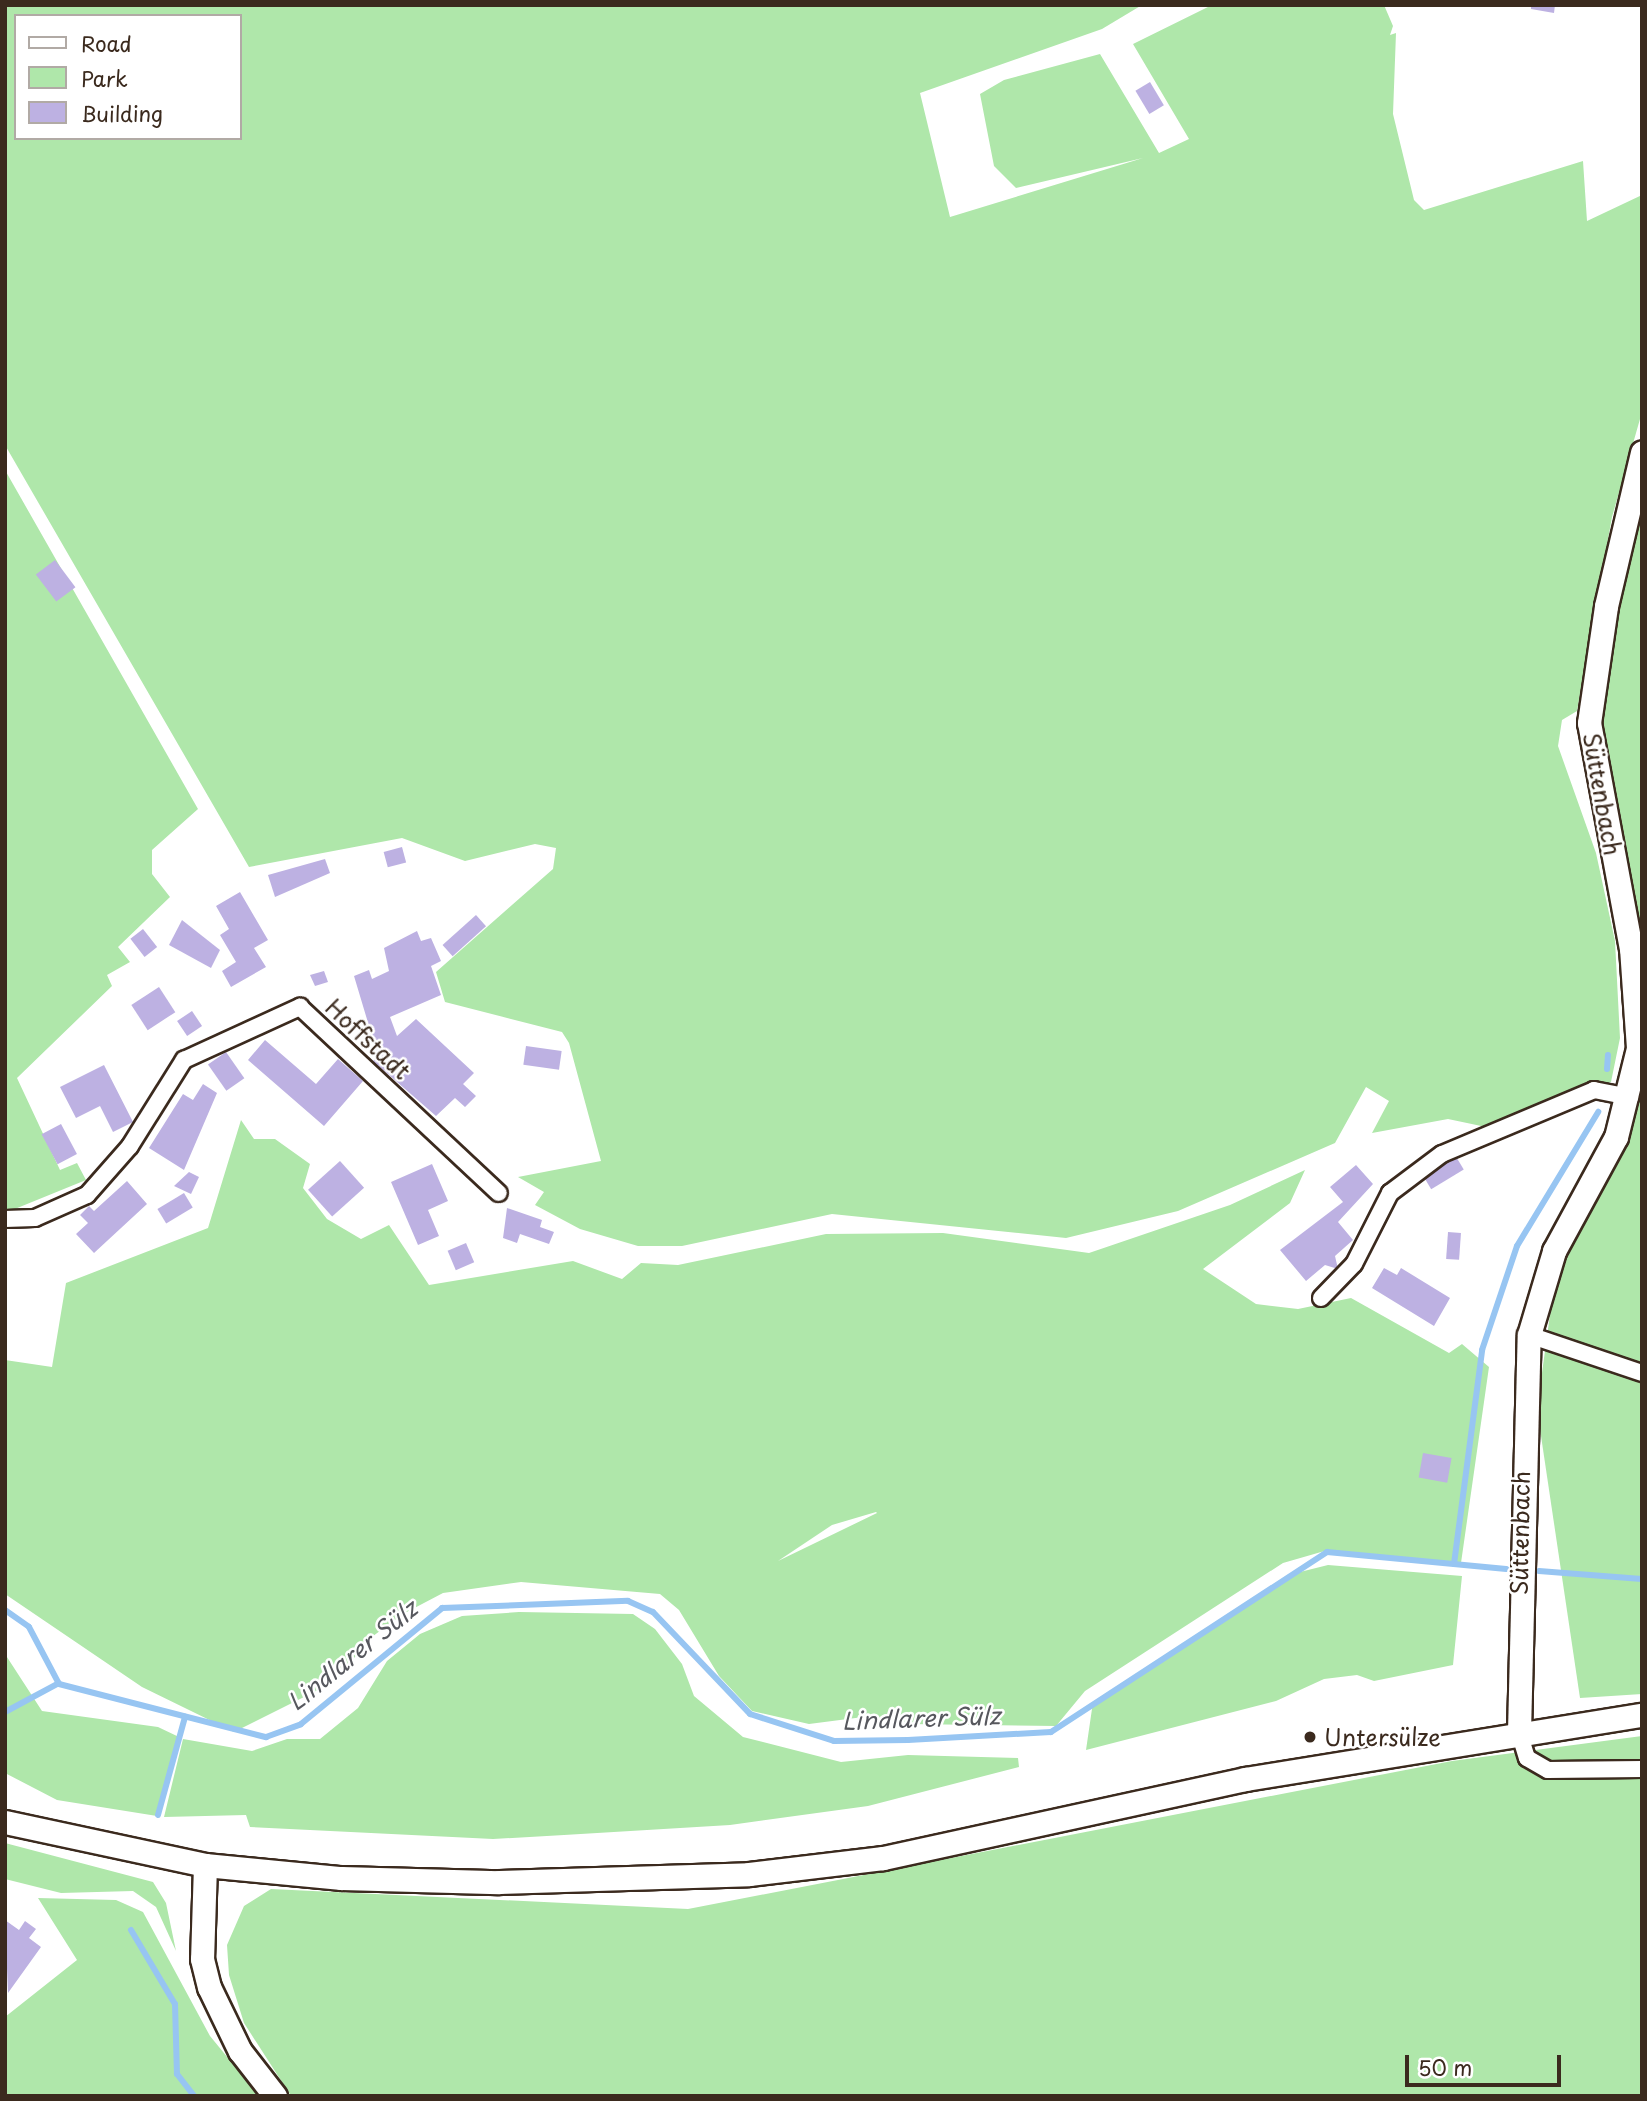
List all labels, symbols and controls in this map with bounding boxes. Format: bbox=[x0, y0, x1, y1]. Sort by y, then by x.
legend bbox=[14, 14, 242, 140]
text: Road bbox=[81, 27, 132, 59]
text: Park bbox=[81, 62, 128, 94]
text: Building bbox=[81, 97, 163, 129]
street label: Süttenbach bbox=[1578, 730, 1626, 858]
street label: Hoffstadt bbox=[320, 993, 416, 1085]
street label: Süttenbach bbox=[1505, 1471, 1535, 1595]
water label: Lindlarer Sülz bbox=[281, 1594, 423, 1716]
water label: Lindlarer Sülz bbox=[841, 1701, 1001, 1735]
place label: Untersülze bbox=[1324, 1723, 1441, 1751]
marker: Untersülze bbox=[1302, 1729, 1318, 1745]
scale bar bbox=[1409, 2042, 1565, 2086]
text: 50 m bbox=[1418, 2051, 1472, 2083]

